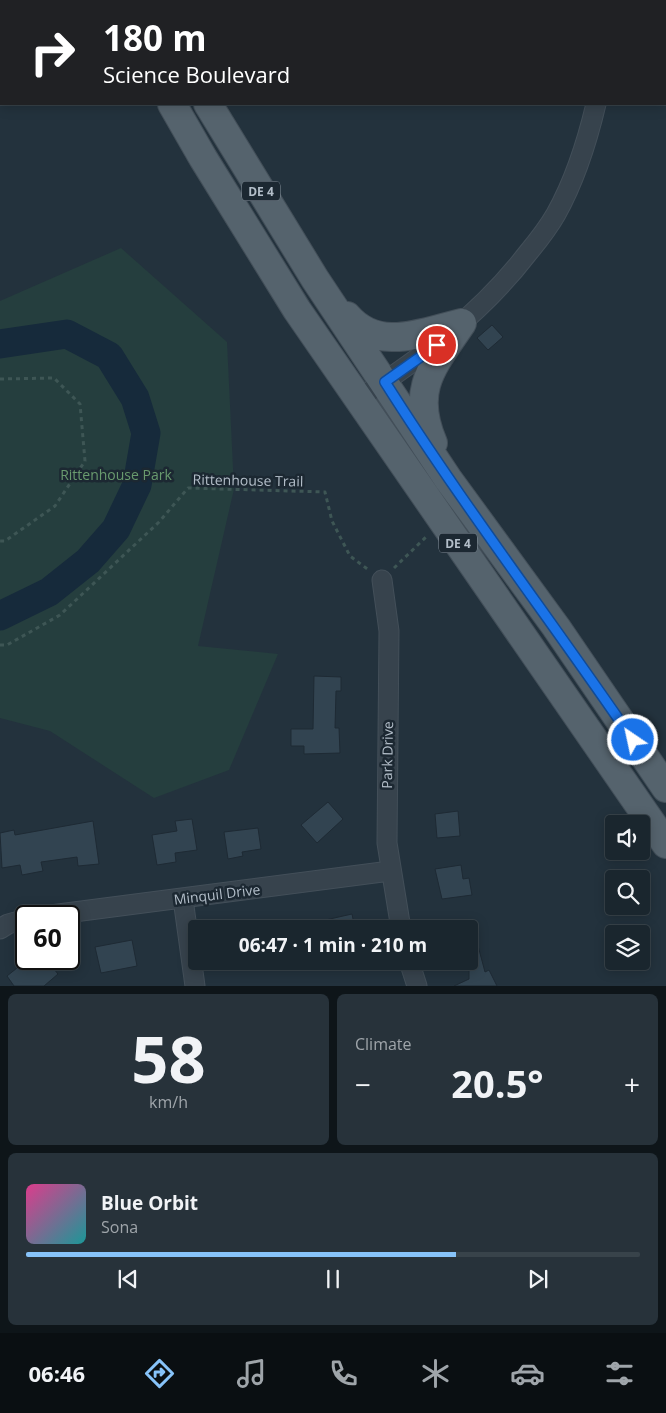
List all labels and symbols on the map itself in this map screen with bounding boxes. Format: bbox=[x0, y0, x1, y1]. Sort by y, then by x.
road number: DE 4 bbox=[242, 182, 280, 200]
pin bbox=[416, 324, 458, 366]
park label: Rittenhouse Park bbox=[60, 465, 172, 484]
street label: Rittenhouse Trail bbox=[193, 470, 303, 490]
road number: DE 4 bbox=[439, 534, 477, 552]
position arrow bbox=[606, 713, 658, 765]
street label: Park Drive bbox=[377, 721, 397, 789]
street label: Minquil Drive bbox=[173, 879, 261, 909]
speed limit sign: 60 bbox=[15, 905, 80, 970]

